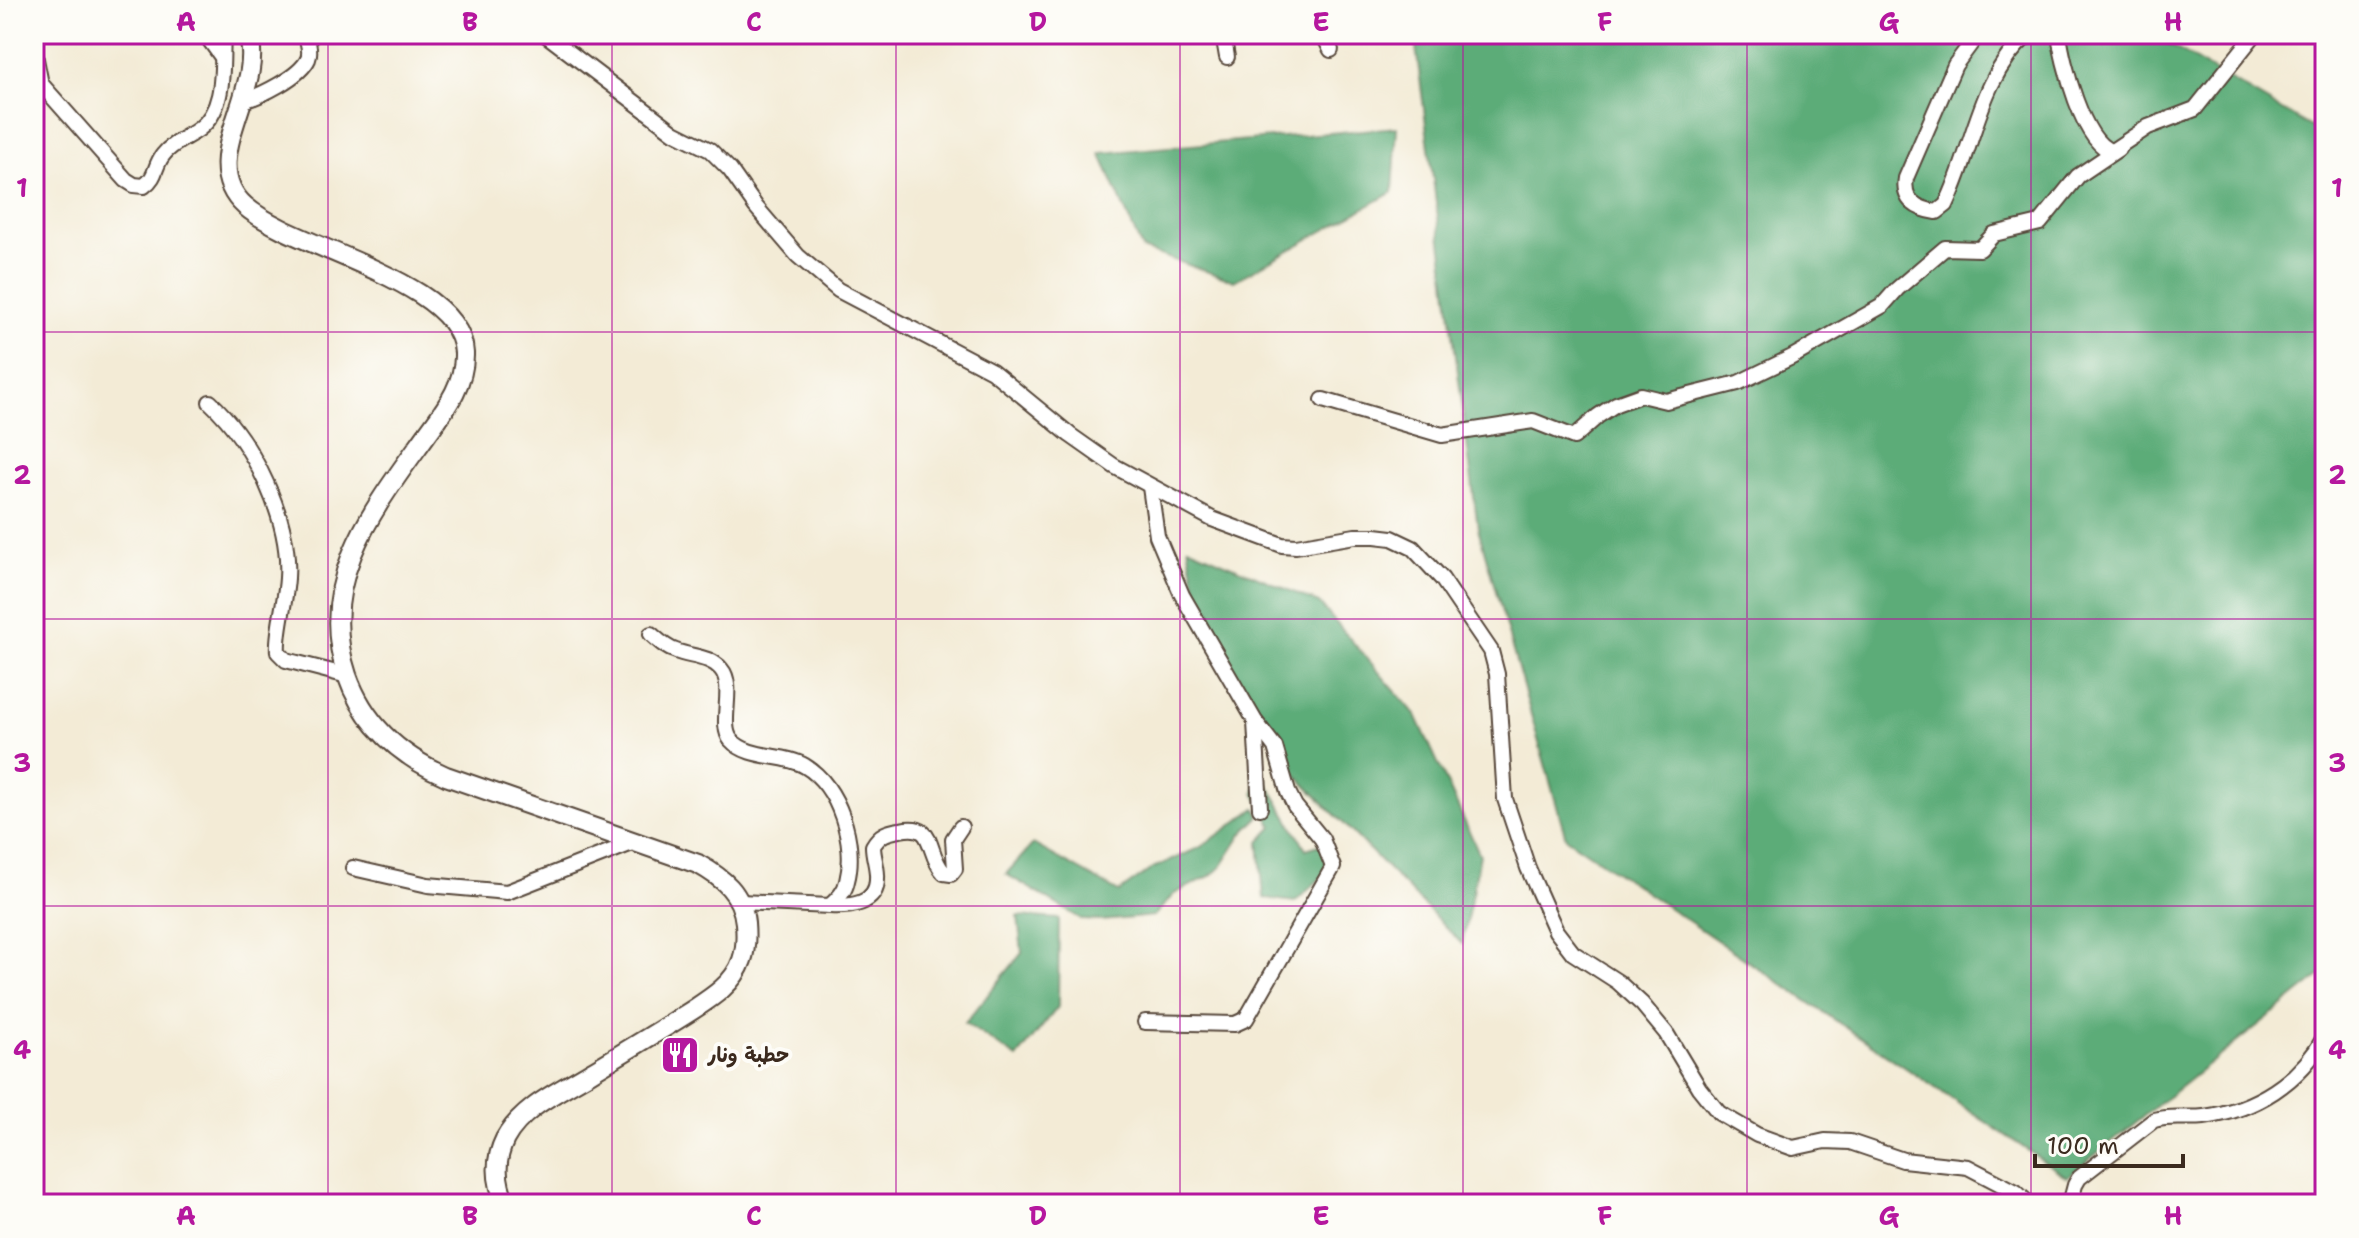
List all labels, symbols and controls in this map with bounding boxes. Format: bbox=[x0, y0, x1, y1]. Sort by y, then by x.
text: A bbox=[176, 4, 196, 39]
text: B bbox=[462, 4, 478, 39]
text: C bbox=[746, 4, 762, 39]
text: D bbox=[1029, 4, 1047, 39]
text: E bbox=[1312, 4, 1330, 39]
text: F bbox=[1597, 4, 1613, 39]
text: G bbox=[1879, 4, 1900, 39]
text: H bbox=[2164, 4, 2182, 39]
text: 1 bbox=[16, 170, 28, 205]
text: 1 bbox=[2331, 170, 2343, 205]
text: 2 bbox=[13, 457, 31, 492]
text: 2 bbox=[2328, 457, 2346, 492]
text: 3 bbox=[13, 745, 31, 780]
text: 3 bbox=[2328, 745, 2346, 780]
text: 4 bbox=[13, 1032, 31, 1067]
text: 4 bbox=[2328, 1032, 2346, 1067]
restaurant icon: حطبة ونار bbox=[659, 1034, 701, 1076]
place label: حطبة ونار bbox=[707, 1042, 789, 1068]
scale bar bbox=[2035, 1118, 2183, 1168]
text: 100 m bbox=[2047, 1130, 2119, 1162]
text: A bbox=[176, 1198, 196, 1233]
text: B bbox=[462, 1198, 478, 1233]
text: C bbox=[746, 1198, 762, 1233]
text: D bbox=[1029, 1198, 1047, 1233]
text: E bbox=[1312, 1198, 1330, 1233]
text: F bbox=[1597, 1198, 1613, 1233]
text: G bbox=[1879, 1198, 1900, 1233]
text: H bbox=[2164, 1198, 2182, 1233]

